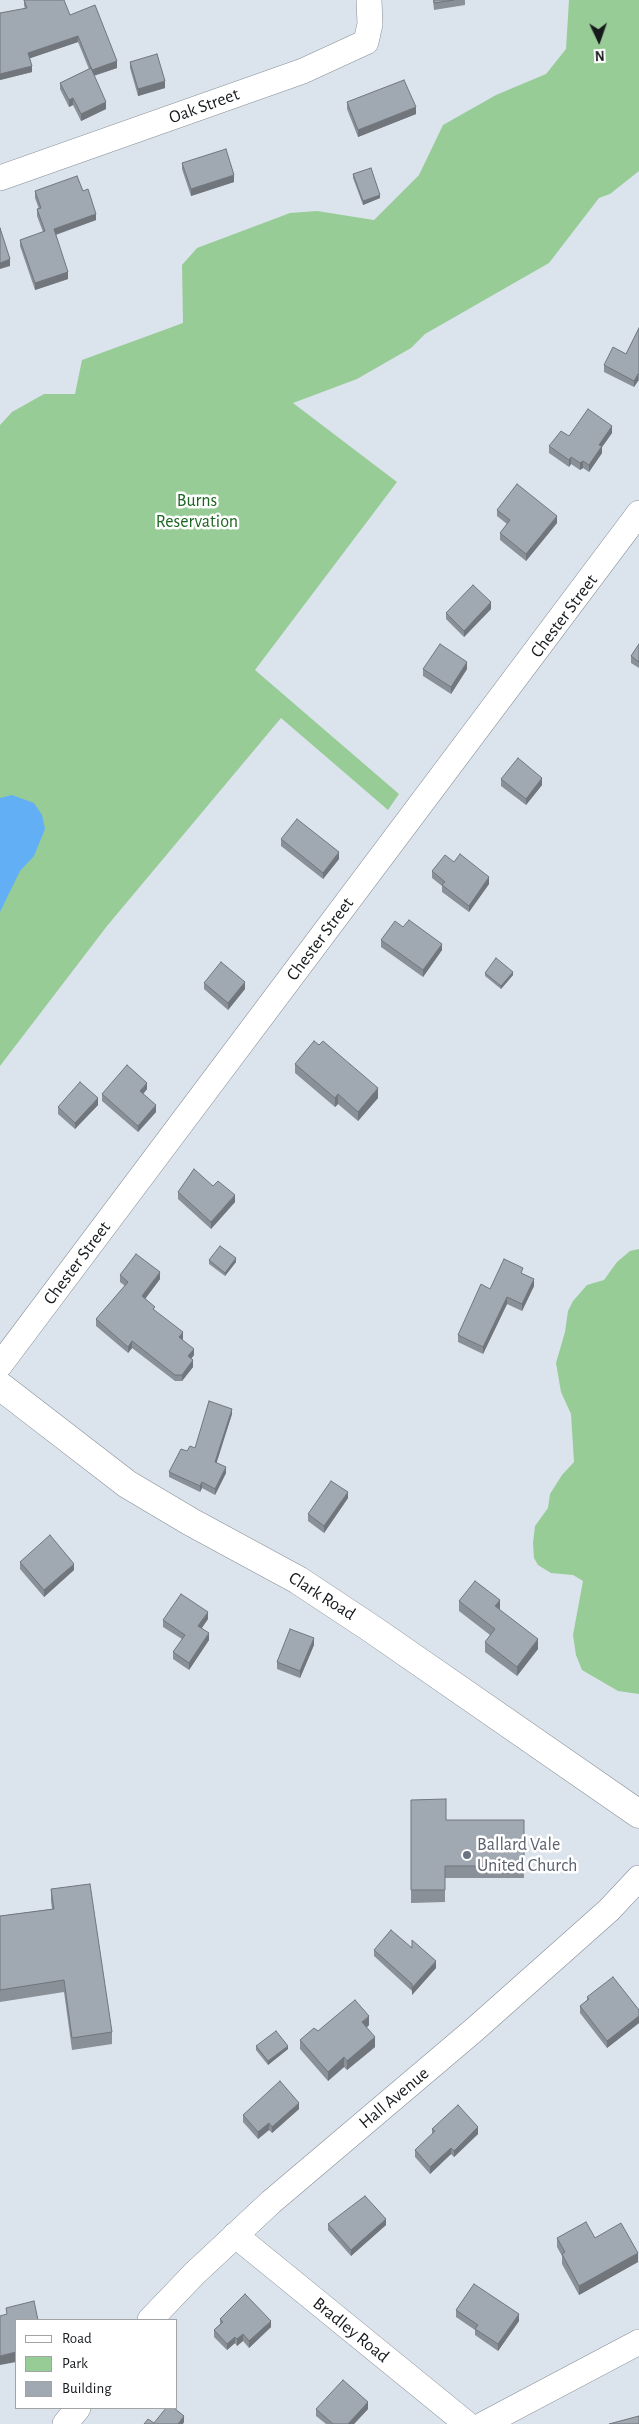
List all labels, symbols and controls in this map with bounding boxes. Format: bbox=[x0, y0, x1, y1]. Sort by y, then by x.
north arrow bbox=[574, 15, 624, 65]
text: N bbox=[595, 48, 605, 62]
street label: Oak Street bbox=[166, 83, 242, 129]
park label: Burns Reservation bbox=[156, 490, 238, 532]
street label: Chester Street bbox=[526, 570, 602, 662]
street label: Chester Street bbox=[282, 893, 358, 985]
street label: Chester Street bbox=[39, 1217, 115, 1309]
street label: Clark Road bbox=[285, 1567, 359, 1625]
place label: Ballard Vale United Church bbox=[477, 1834, 577, 1876]
marker: Ballard Vale United Church bbox=[461, 1849, 473, 1861]
street label: Hall Avenue bbox=[355, 2063, 433, 2133]
street label: Bradley Road bbox=[308, 2293, 394, 2367]
legend bbox=[15, 2319, 178, 2409]
text: Road bbox=[62, 2331, 92, 2346]
text: Park bbox=[62, 2356, 88, 2371]
text: Building bbox=[62, 2381, 112, 2396]

